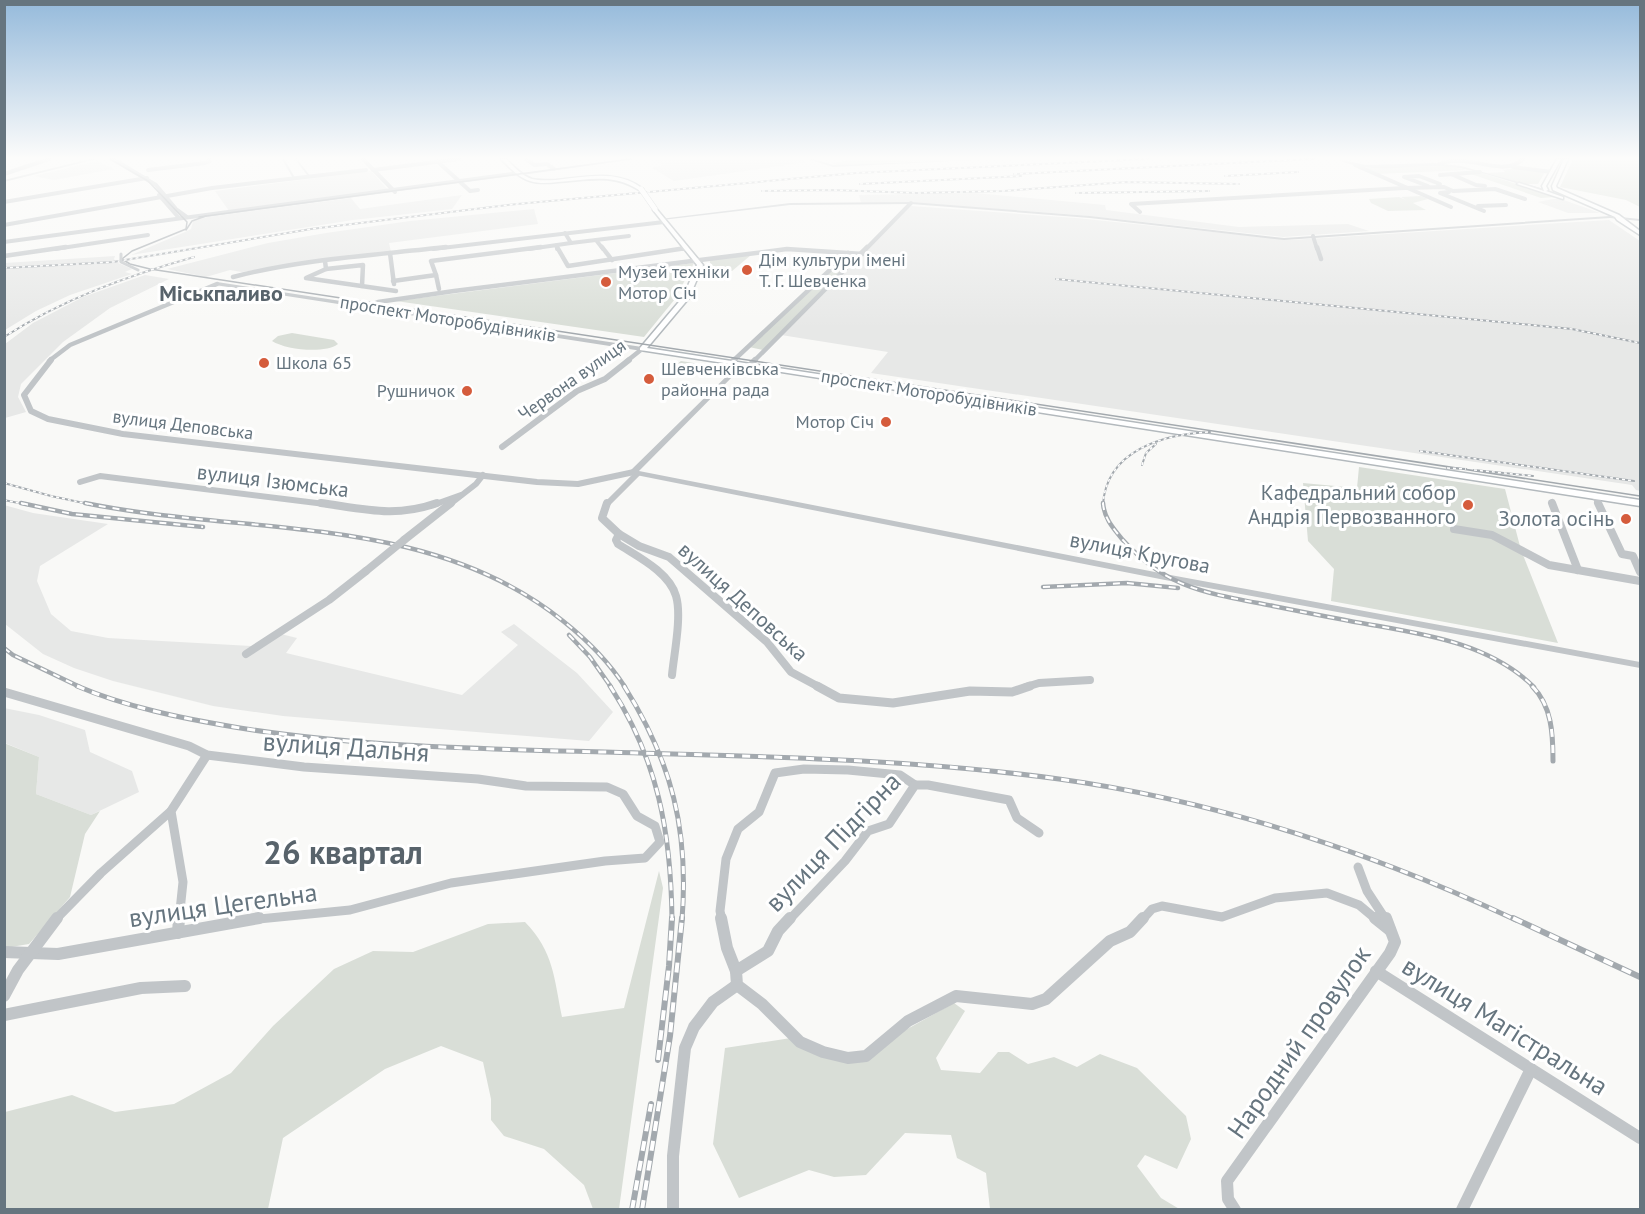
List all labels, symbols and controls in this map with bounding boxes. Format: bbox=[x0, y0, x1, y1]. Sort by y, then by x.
place label: Дім культури імені Т. Г. Шевченка bbox=[759, 248, 906, 292]
place label: Музей техніки Мотор Січ bbox=[618, 260, 730, 304]
marker: Дім культури імені Т. Г. Шевченка bbox=[740, 263, 754, 277]
marker: Музей техніки Мотор Січ bbox=[599, 275, 613, 289]
district label: Міськпаливо bbox=[159, 279, 283, 307]
street label: проспект Моторобудівників bbox=[338, 290, 558, 347]
street label: Червона вулиця bbox=[513, 334, 630, 425]
place label: Школа 65 bbox=[276, 351, 352, 374]
marker: Школа 65 bbox=[257, 356, 271, 370]
place label: Шевченківська районна рада bbox=[661, 357, 779, 401]
street label: проспект Моторобудівників bbox=[819, 364, 1039, 421]
marker: Шевченківська районна рада bbox=[642, 372, 656, 386]
place label: Рушничок bbox=[377, 379, 455, 402]
marker: Рушничок bbox=[460, 384, 474, 398]
street label: вулиця Деповська bbox=[111, 404, 255, 445]
place label: Мотор Січ bbox=[795, 410, 874, 433]
marker: Мотор Січ bbox=[879, 415, 893, 429]
street label: вулиця Ізюмська bbox=[196, 458, 351, 503]
place label: Кафедральний собор Андрія Первозванного bbox=[1248, 479, 1456, 530]
marker: Кафедральний собор Андрія Первозванного bbox=[1461, 498, 1475, 512]
place label: Золота осінь bbox=[1498, 505, 1614, 532]
marker: Золота осінь bbox=[1619, 512, 1633, 526]
street label: вулиця Кругова bbox=[1068, 526, 1213, 579]
street label: вулиця Деповська bbox=[673, 536, 814, 667]
street label: вулиця Дальня bbox=[262, 724, 430, 769]
street label: вулиця Підгірна bbox=[758, 765, 907, 918]
district label: 26 квартал bbox=[263, 830, 423, 873]
street label: вулиця Цегельна bbox=[127, 875, 319, 934]
street label: Народний провулок bbox=[1220, 939, 1378, 1144]
street label: вулиця Магістральна bbox=[1396, 949, 1614, 1102]

